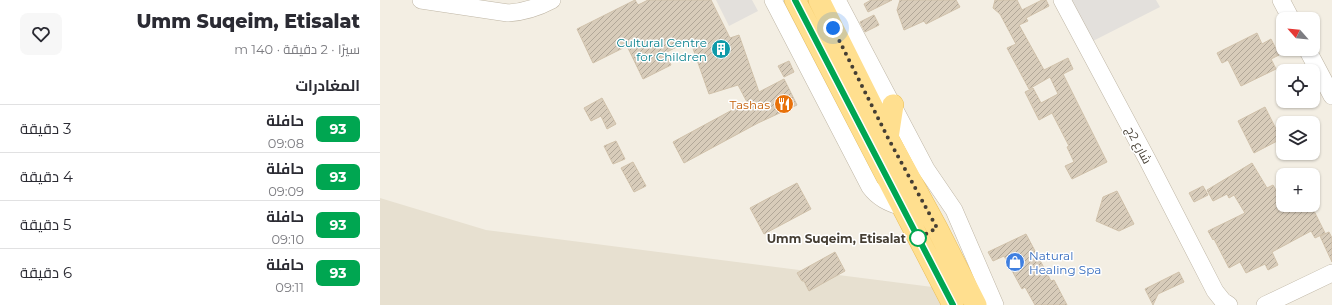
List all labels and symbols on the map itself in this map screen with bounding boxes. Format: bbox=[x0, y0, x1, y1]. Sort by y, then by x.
north arrow bbox=[1276, 12, 1320, 56]
your location bbox=[823, 18, 843, 38]
place label: Cultural Centre for Children bbox=[616, 35, 707, 64]
building icon: Cultural Centre for Children bbox=[710, 38, 732, 60]
restaurant icon: Tashas bbox=[773, 93, 795, 115]
place label: Tashas bbox=[729, 97, 770, 112]
street label: شارع 2ج bbox=[1122, 124, 1155, 167]
marker: Umm Suqeim, Etisalat bbox=[909, 229, 927, 247]
place label: Umm Suqeim, Etisalat bbox=[767, 231, 907, 246]
place label: Natural Healing Spa bbox=[1029, 248, 1101, 277]
shop icon: Natural Healing Spa bbox=[1004, 251, 1026, 273]

